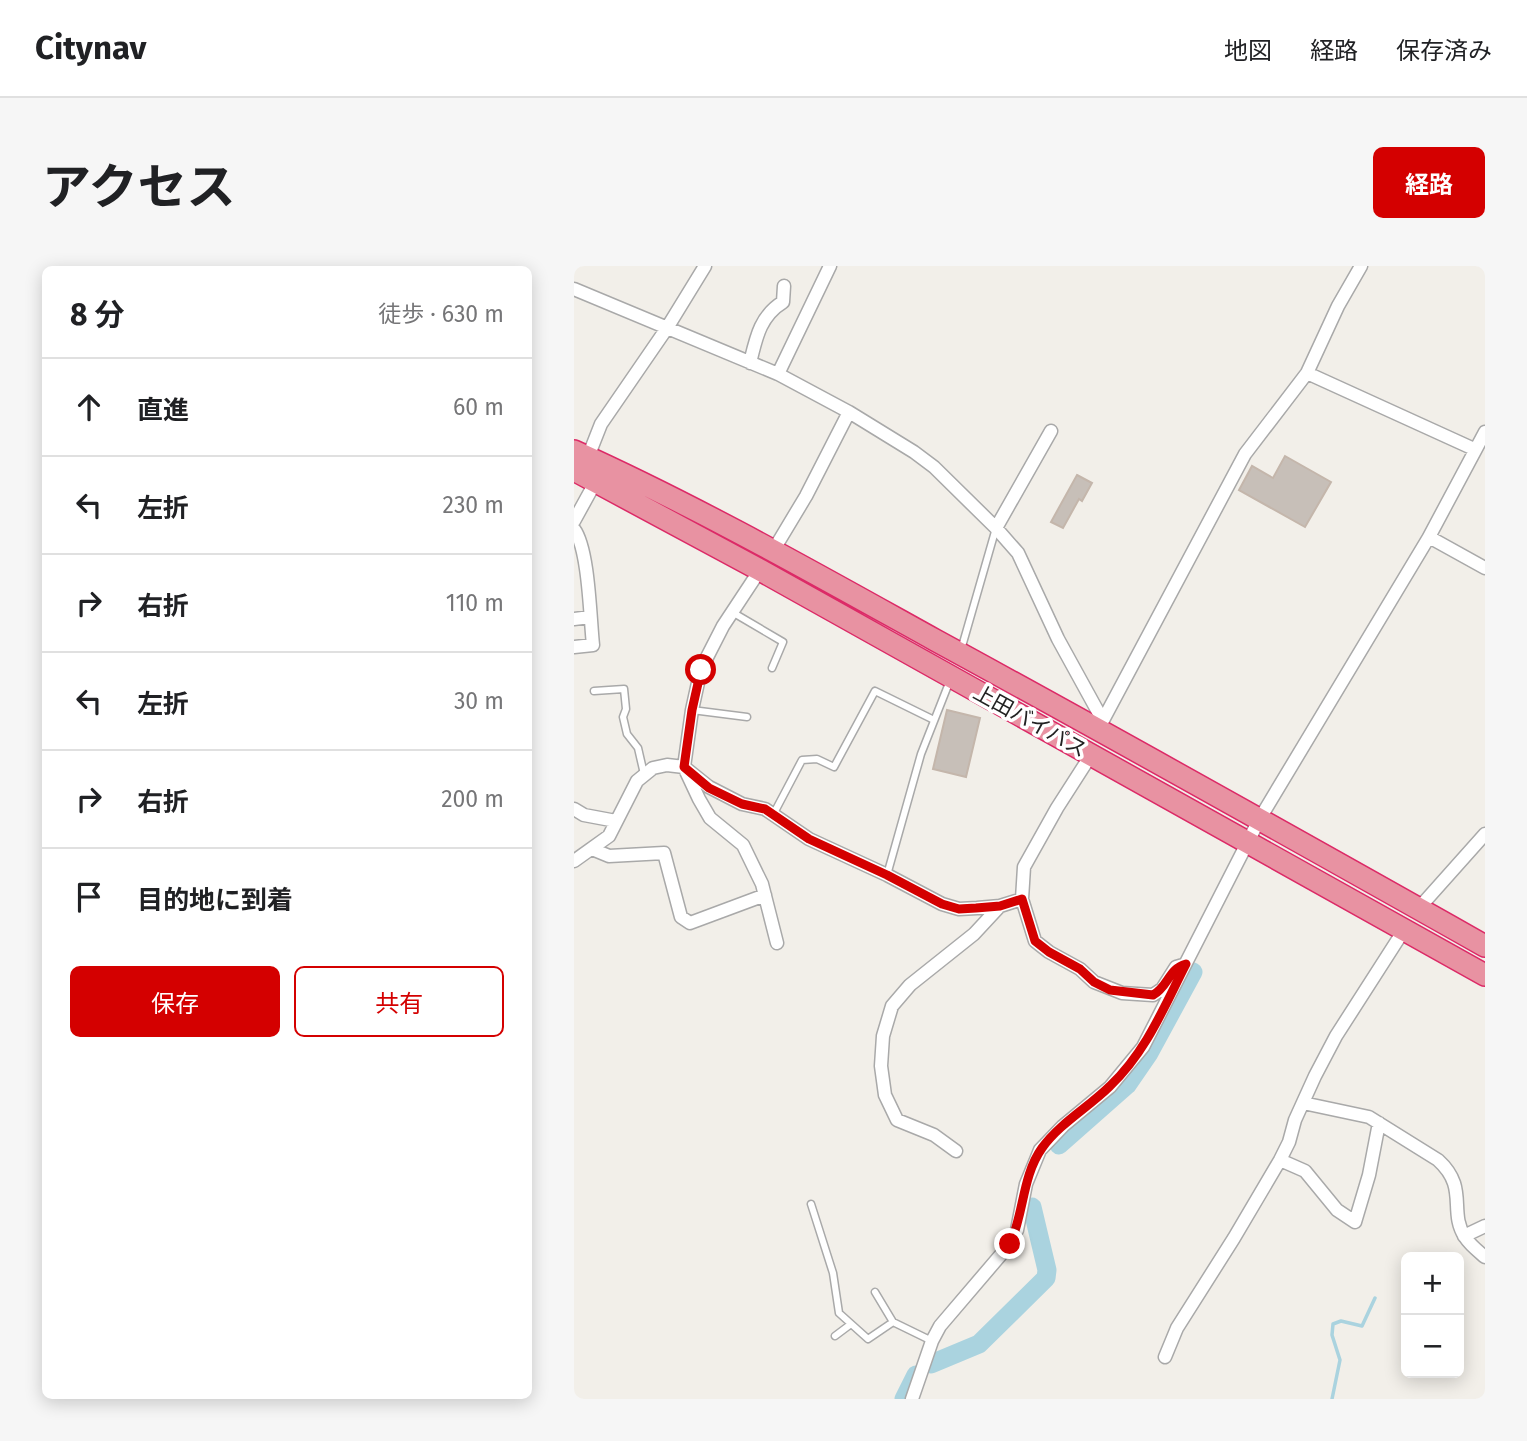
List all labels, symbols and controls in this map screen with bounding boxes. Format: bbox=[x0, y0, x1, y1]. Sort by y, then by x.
text: Citynav bbox=[35, 28, 147, 68]
text: 地図 bbox=[1224, 37, 1272, 65]
text: 経路 bbox=[1310, 37, 1358, 65]
text: 保存済み bbox=[1396, 37, 1492, 65]
button: 経路 bbox=[1373, 147, 1485, 218]
text: アクセス bbox=[42, 158, 236, 217]
text: 8 分 bbox=[70, 297, 125, 333]
text: 徒歩 · 630 m bbox=[378, 300, 504, 328]
icon: ahead bbox=[70, 388, 108, 426]
text: 60 m bbox=[453, 393, 504, 421]
text: 直進 bbox=[137, 395, 189, 426]
icon: left bbox=[70, 486, 108, 524]
text: 230 m bbox=[443, 491, 504, 519]
text: 左折 bbox=[137, 493, 189, 524]
icon: right bbox=[70, 584, 108, 622]
text: 110 m bbox=[446, 589, 504, 617]
text: 右折 bbox=[137, 591, 189, 622]
route start bbox=[685, 654, 716, 685]
street label: 上田バイパス bbox=[969, 679, 1091, 763]
icon: left bbox=[70, 682, 108, 720]
text: 30 m bbox=[454, 687, 504, 715]
text: 左折 bbox=[137, 689, 189, 720]
icon: right bbox=[70, 780, 108, 818]
text: 200 m bbox=[441, 785, 504, 813]
text: 右折 bbox=[137, 787, 189, 818]
icon: arrive bbox=[70, 878, 108, 916]
text: 目的地に到着 bbox=[137, 885, 293, 916]
button: 保存 bbox=[70, 966, 280, 1037]
button: 共有 bbox=[294, 966, 504, 1037]
route end bbox=[994, 1228, 1025, 1259]
map controls bbox=[1401, 1252, 1464, 1378]
button: + bbox=[1401, 1252, 1464, 1315]
button: − bbox=[1401, 1315, 1464, 1378]

